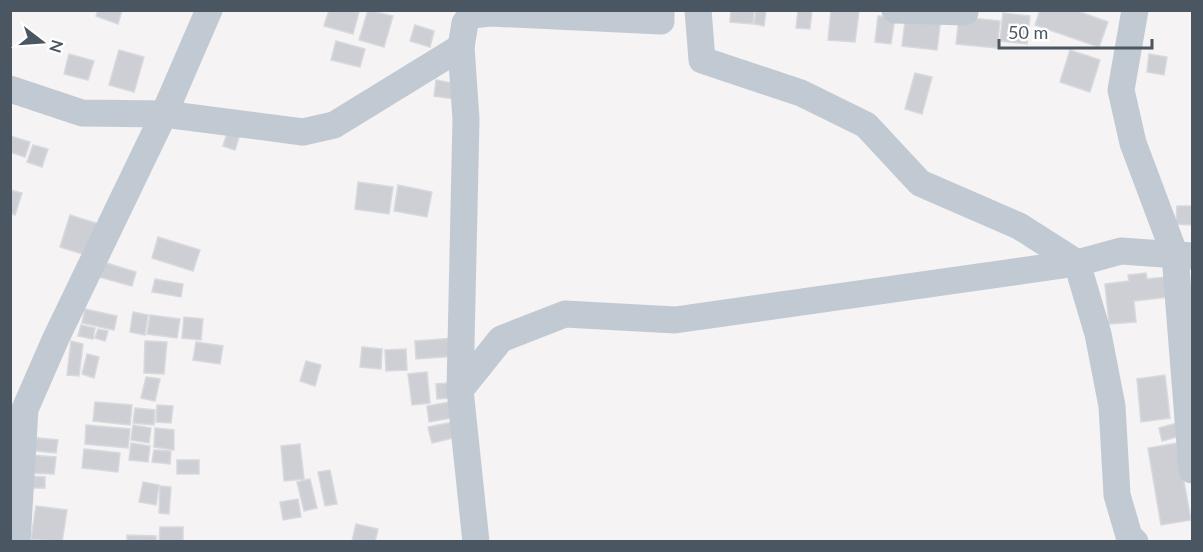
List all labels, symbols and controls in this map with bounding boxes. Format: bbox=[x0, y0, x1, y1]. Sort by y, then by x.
north arrow bbox=[12, 12, 72, 72]
scale bar bbox=[999, 12, 1152, 50]
text: 50 m bbox=[1008, 21, 1048, 43]
text: N bbox=[46, 38, 68, 55]

